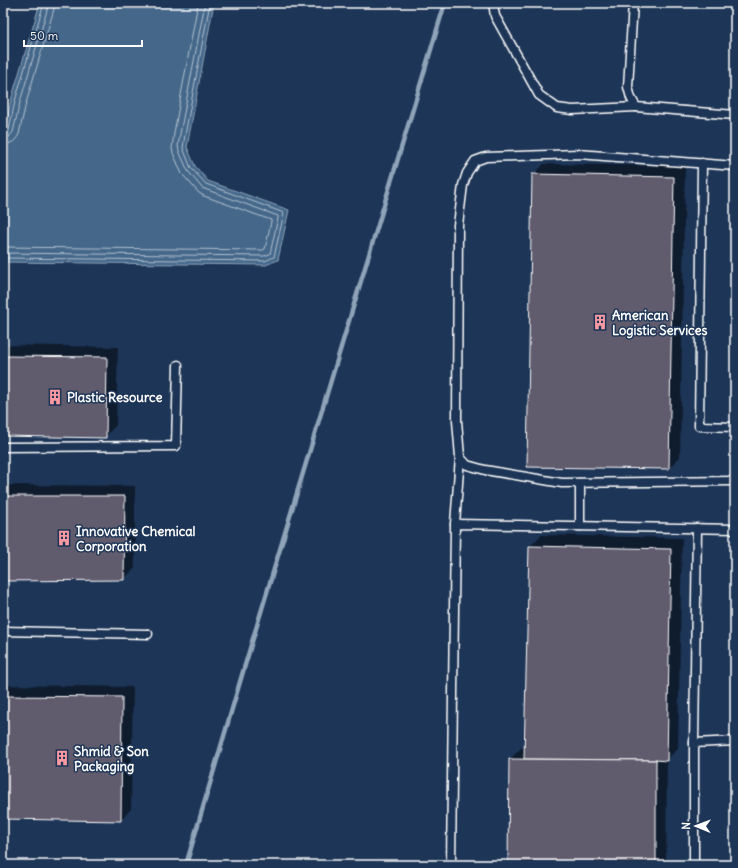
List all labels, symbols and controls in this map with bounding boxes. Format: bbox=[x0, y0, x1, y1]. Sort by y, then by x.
scale bar bbox=[24, 22, 142, 48]
text: 50 m bbox=[30, 28, 59, 43]
place label: American Logistic Services bbox=[612, 307, 707, 339]
building icon: American Logistic Services bbox=[591, 313, 609, 331]
building icon: Plastic Resource bbox=[46, 388, 64, 406]
place label: Plastic Resource bbox=[67, 389, 162, 406]
place label: Innovative Chemical Corporation bbox=[76, 523, 196, 555]
building icon: Innovative Chemical Corporation bbox=[55, 529, 73, 547]
place label: Shmid & Son Packaging bbox=[74, 743, 149, 775]
building icon: Shmid & Son Packaging bbox=[53, 749, 71, 767]
north arrow bbox=[676, 806, 716, 846]
text: N bbox=[679, 822, 693, 830]

